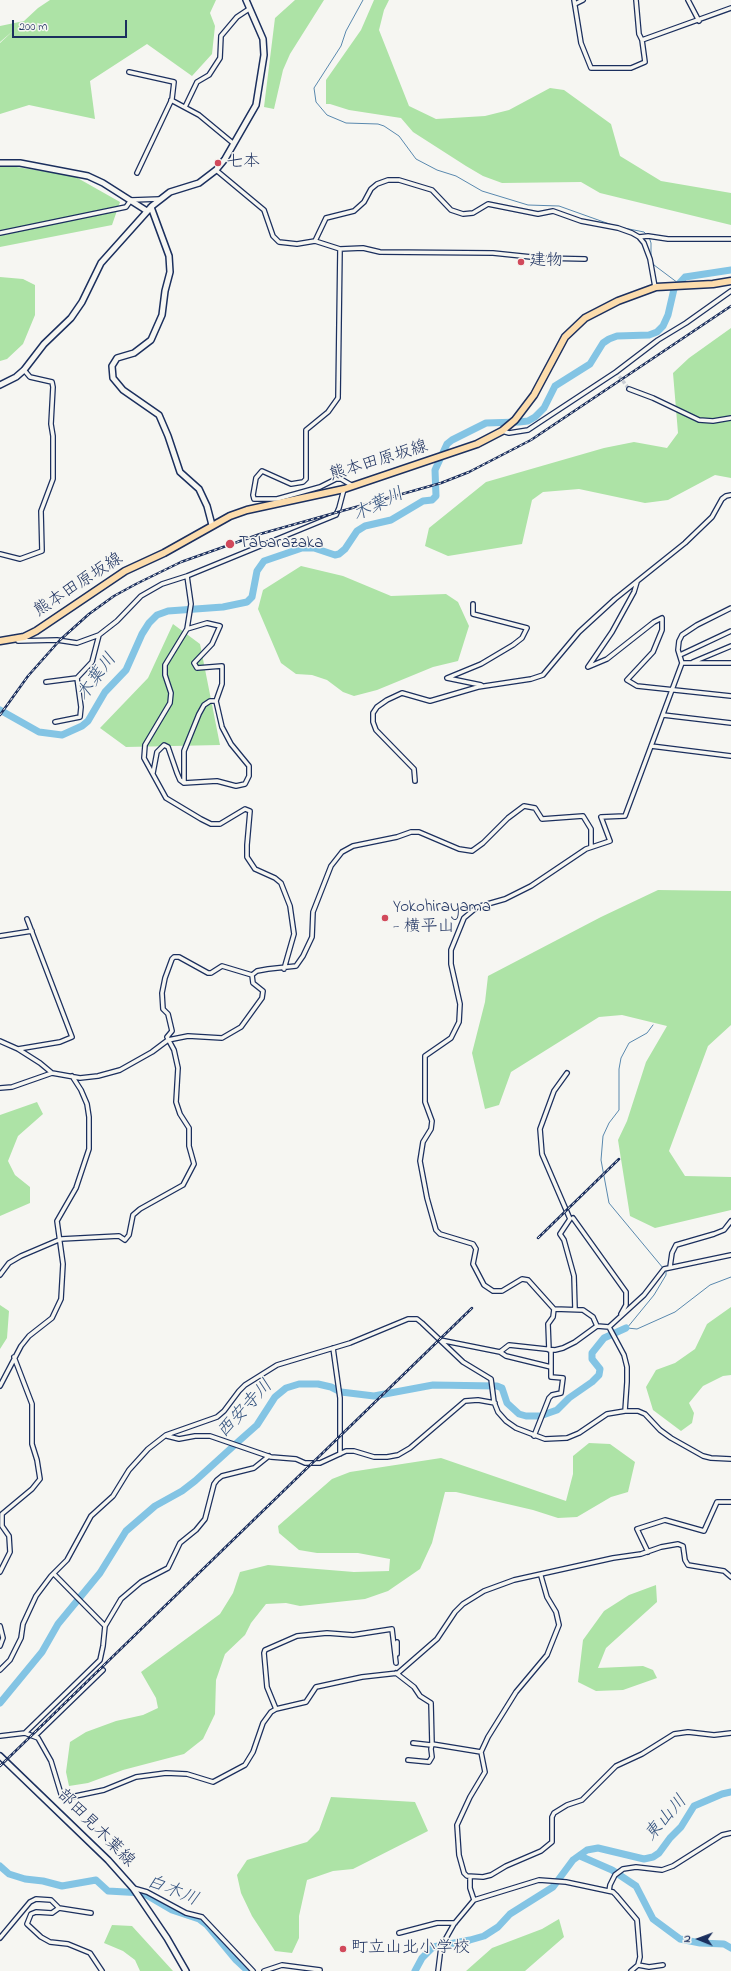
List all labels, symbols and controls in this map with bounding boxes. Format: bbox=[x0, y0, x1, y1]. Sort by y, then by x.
scale bar bbox=[14, 12, 129, 38]
text: 200 m bbox=[19, 18, 48, 36]
place label: 七本 bbox=[226, 153, 260, 173]
marker: 七本 bbox=[213, 158, 223, 168]
place label: 建物 bbox=[529, 252, 563, 272]
marker: 建物 bbox=[516, 257, 526, 267]
street label: 熊本田原坂線 bbox=[327, 437, 431, 487]
water label: 木葉川 bbox=[350, 484, 408, 528]
place label: Tabarazaka bbox=[239, 534, 323, 554]
marker: Tabarazaka bbox=[224, 538, 236, 550]
street label: 熊本田原坂線 bbox=[31, 550, 127, 622]
water label: 木葉川 bbox=[73, 650, 123, 706]
place label: Yokohirayama - 横平山 bbox=[393, 898, 491, 938]
marker: Yokohirayama - 横平山 bbox=[380, 913, 390, 923]
water label: 西安寺川 bbox=[214, 1376, 278, 1444]
street label: 部田見木葉線 bbox=[52, 1786, 138, 1872]
water label: 東山川 bbox=[641, 1792, 693, 1846]
water label: 白木川 bbox=[143, 1872, 201, 1912]
north arrow bbox=[679, 1919, 719, 1959]
text: N bbox=[679, 1935, 695, 1943]
place label: 町立山北小学校 bbox=[351, 1939, 470, 1959]
marker: 町立山北小学校 bbox=[338, 1944, 348, 1954]

